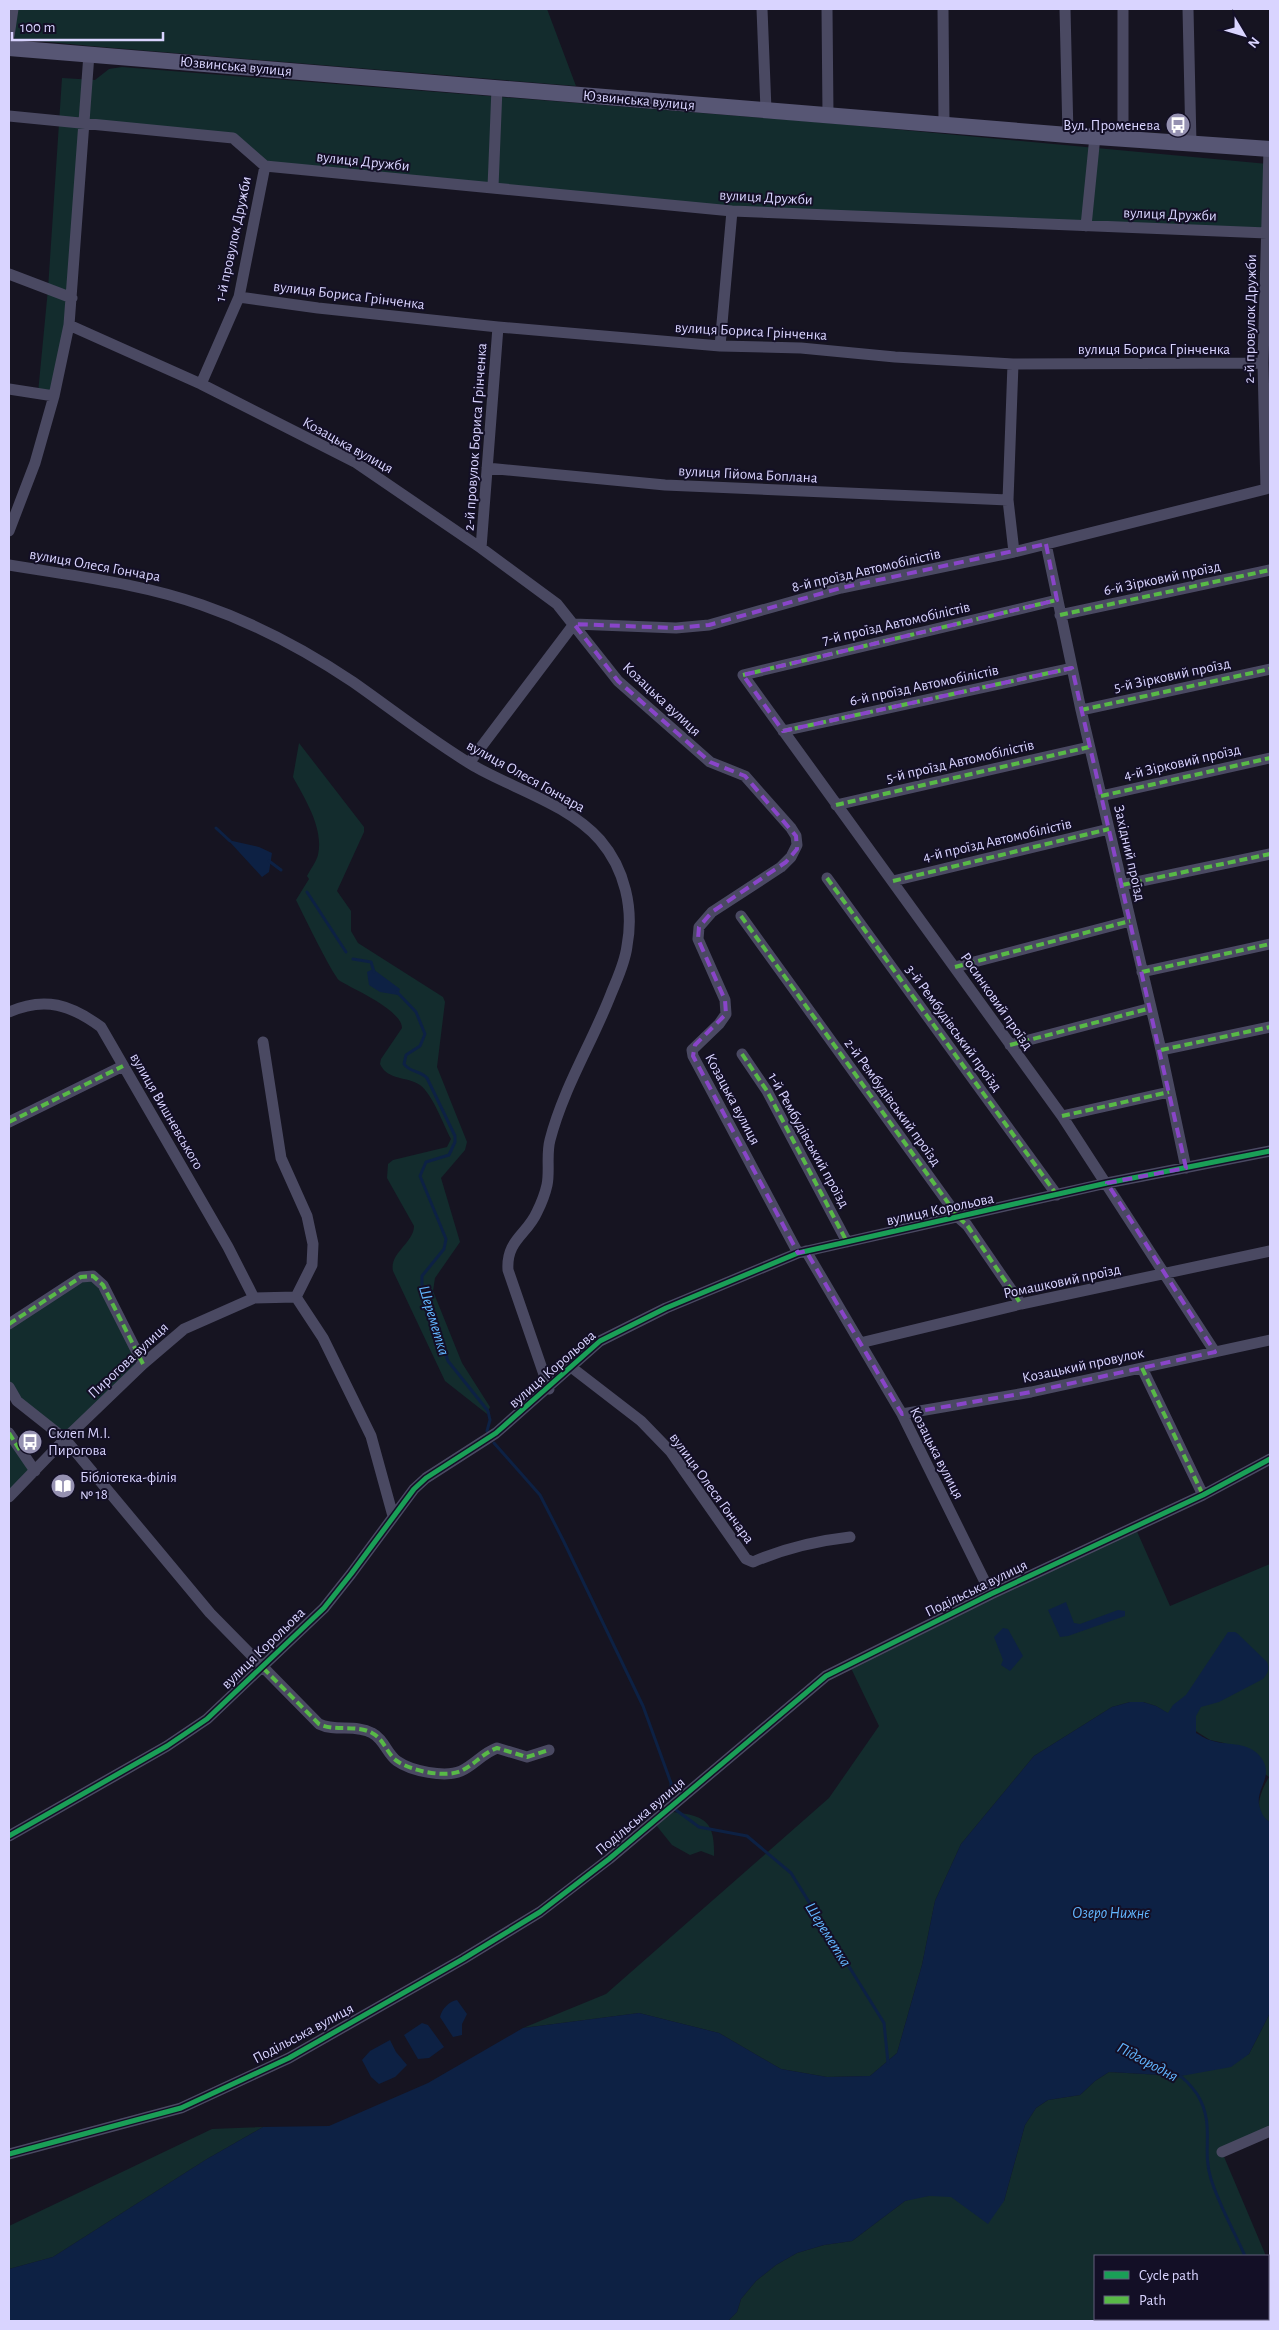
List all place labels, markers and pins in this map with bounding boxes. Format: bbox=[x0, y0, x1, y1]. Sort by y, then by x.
bus stop icon: Вул. Променева bbox=[1165, 112, 1191, 138]
place label: Вул. Променева bbox=[1063, 118, 1160, 133]
place label: Склеп М.І. Пирогова bbox=[48, 1426, 110, 1458]
bus stop icon: Склеп М.І. Пирогова bbox=[17, 1429, 43, 1455]
place label: Бібліотека-філія № 18 bbox=[80, 1470, 177, 1502]
library icon: Бібліотека-філія № 18 bbox=[50, 1473, 76, 1499]

